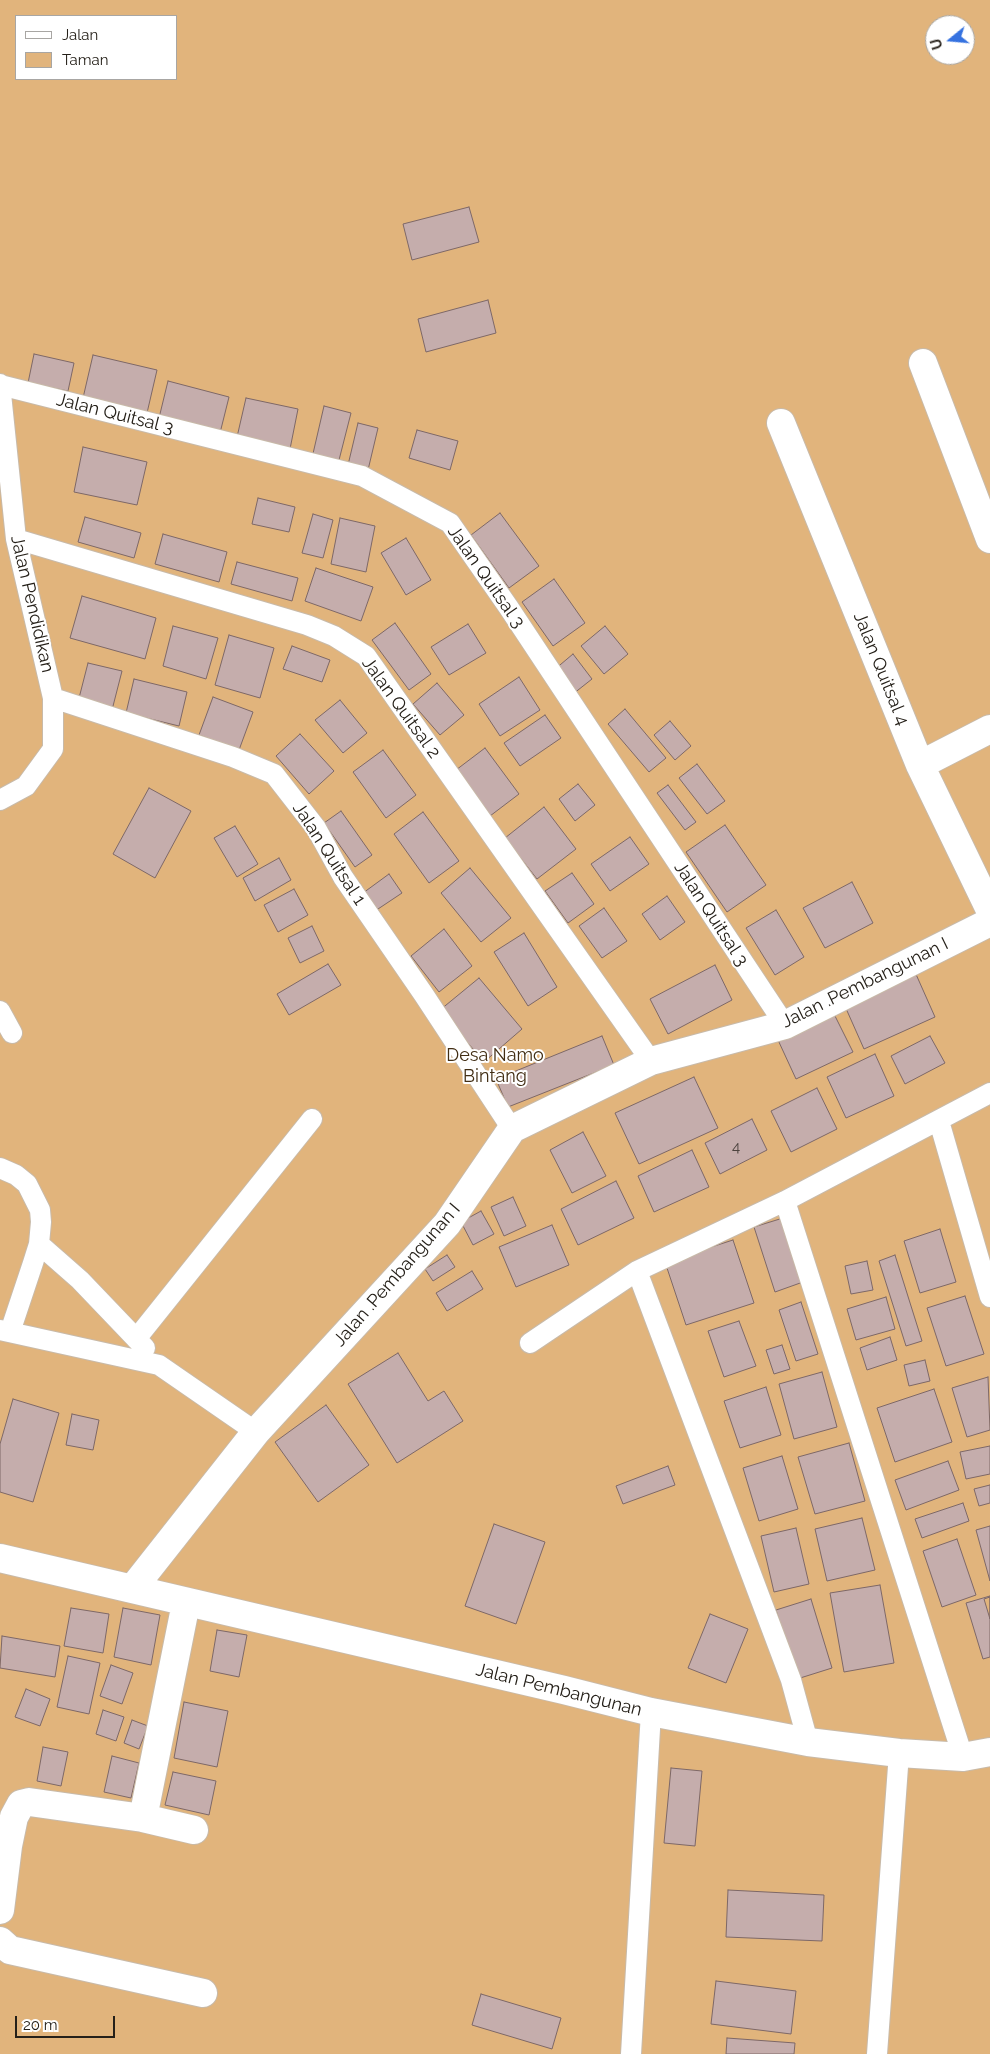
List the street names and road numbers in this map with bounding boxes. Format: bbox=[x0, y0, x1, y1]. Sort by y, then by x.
street label: Jalan Quitsal 3 bbox=[54, 389, 176, 439]
street label: Jalan Quitsal 3 bbox=[443, 522, 529, 632]
street label: Jalan Pendidikan bbox=[6, 533, 58, 675]
street label: Jalan Quitsal 4 bbox=[849, 609, 913, 729]
street label: Jalan Quitsal 2 bbox=[357, 653, 445, 763]
street label: Jalan Quitsal 1 bbox=[288, 799, 370, 909]
street label: Jalan Quitsal 3 bbox=[669, 858, 753, 970]
street label: Jalan .Pembangunan I bbox=[778, 933, 952, 1033]
street label: Jalan .Pembangunan I bbox=[329, 1199, 465, 1351]
street label: Jalan Pembangunan bbox=[474, 1659, 644, 1721]

